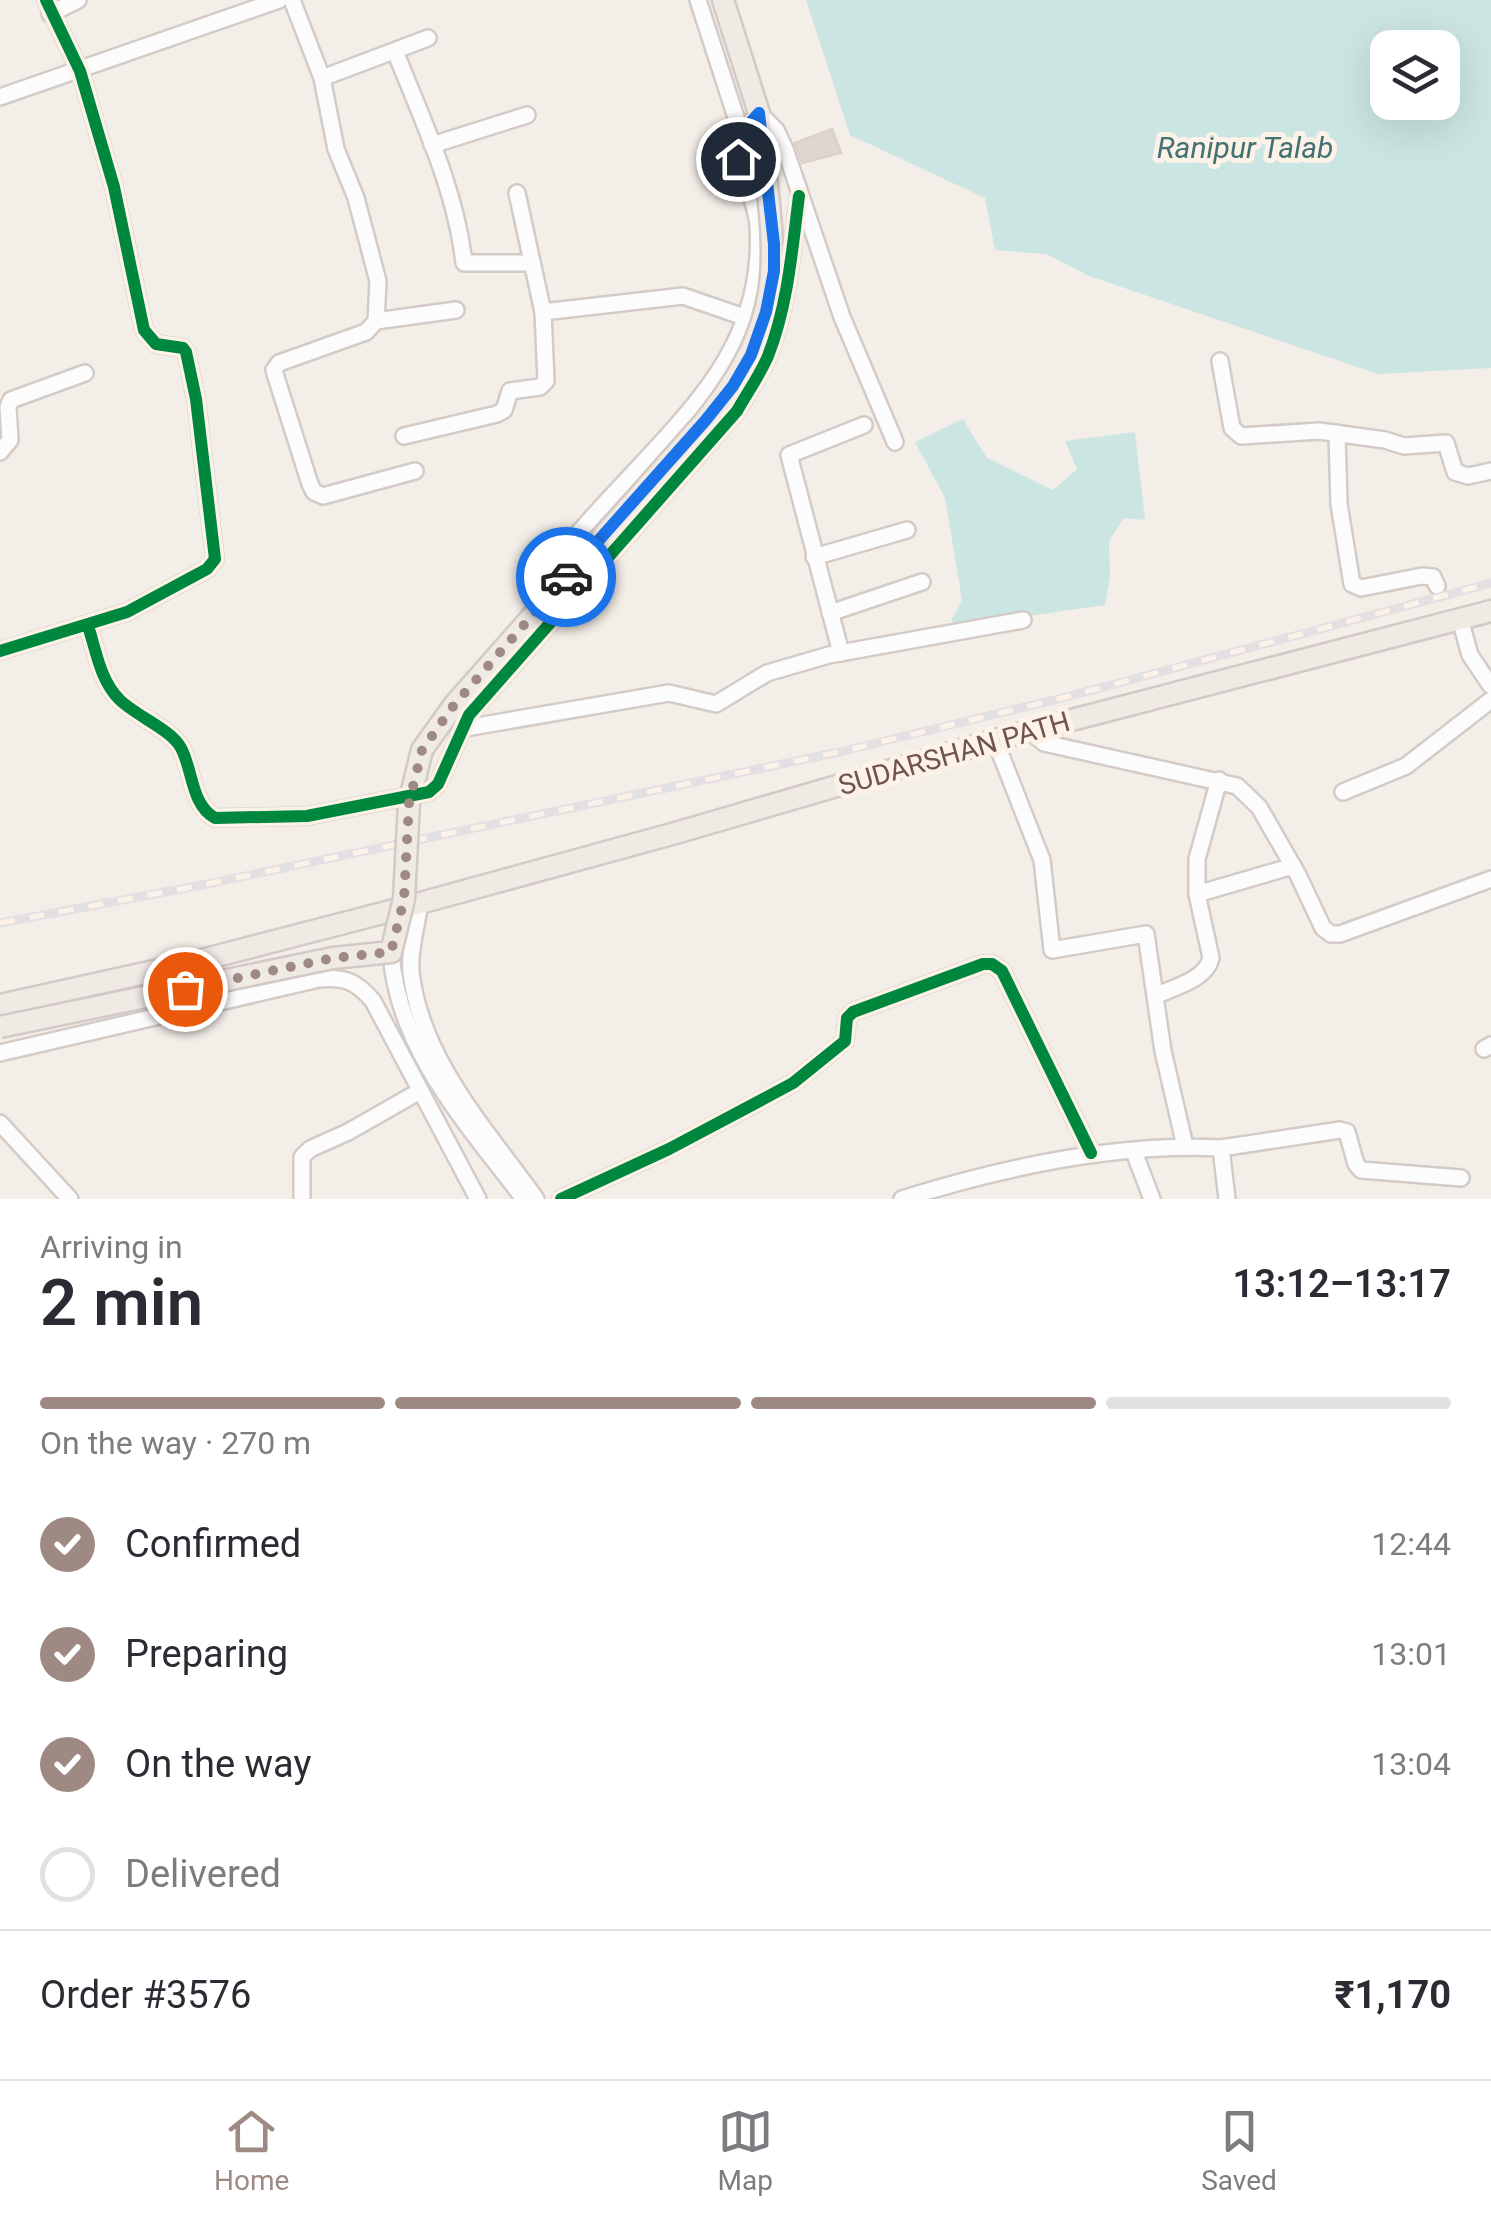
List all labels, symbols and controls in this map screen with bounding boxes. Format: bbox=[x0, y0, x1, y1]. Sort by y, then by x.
map controls bbox=[1370, 30, 1460, 120]
button: layers bbox=[1370, 30, 1460, 120]
pin bbox=[696, 117, 781, 202]
water label: Ranipur Talab bbox=[1157, 130, 1333, 165]
icon: home bbox=[711, 132, 766, 187]
courier bbox=[516, 527, 616, 627]
icon: car bbox=[539, 550, 594, 605]
street label: SUDARSHAN PATH bbox=[835, 705, 1074, 802]
pin bbox=[143, 947, 228, 1032]
icon: bag bbox=[158, 962, 213, 1017]
text: Arriving in bbox=[40, 1228, 183, 1266]
text: 13:12–13:17 bbox=[1232, 1262, 1451, 1306]
text: 2 min bbox=[40, 1265, 203, 1341]
text: On the way · 270 m bbox=[40, 1424, 311, 1462]
icon: check bbox=[40, 1517, 95, 1572]
text: Confirmed bbox=[125, 1522, 301, 1566]
text: 12:44 bbox=[1371, 1525, 1451, 1563]
icon: check bbox=[40, 1627, 95, 1682]
text: Preparing bbox=[125, 1632, 288, 1676]
text: 13:01 bbox=[1371, 1635, 1451, 1673]
icon: check bbox=[40, 1737, 95, 1792]
text: On the way bbox=[125, 1742, 311, 1786]
text: 13:04 bbox=[1371, 1745, 1451, 1783]
text: Delivered bbox=[125, 1852, 281, 1896]
text: Order #3576 bbox=[40, 1973, 251, 2017]
text: ₹1,170 bbox=[1334, 1973, 1451, 2017]
tab: Home bbox=[214, 2104, 289, 2197]
tab: Map bbox=[718, 2104, 773, 2197]
tab: Saved bbox=[1201, 2104, 1277, 2197]

